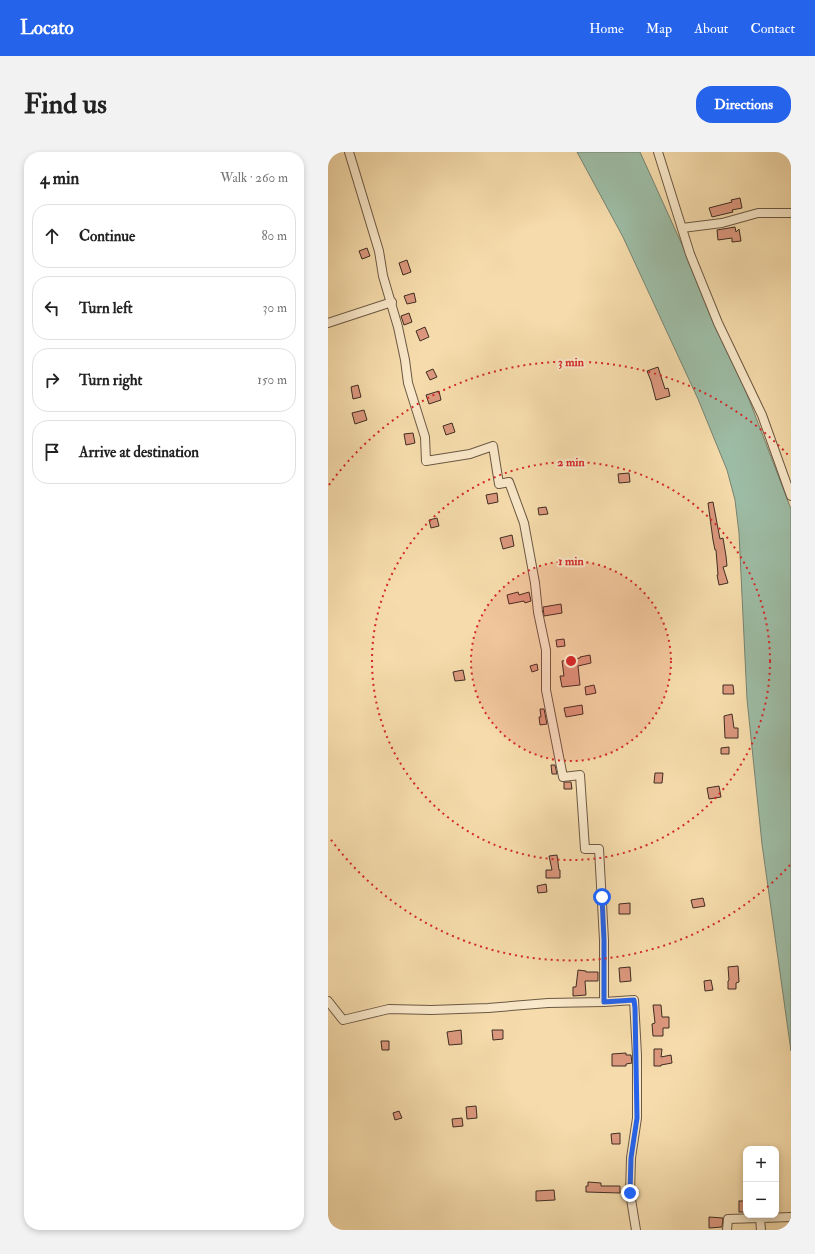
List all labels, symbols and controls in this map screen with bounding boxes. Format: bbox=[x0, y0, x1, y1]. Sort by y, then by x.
text: Locato bbox=[20, 16, 74, 40]
text: Home bbox=[589, 20, 624, 37]
text: Map bbox=[646, 20, 672, 37]
text: About bbox=[694, 20, 728, 37]
text: Contact bbox=[750, 20, 795, 37]
button: Directions bbox=[696, 86, 791, 123]
text: Find us bbox=[24, 87, 107, 122]
text: 4 min bbox=[40, 168, 79, 189]
text: Walk · 260 m bbox=[220, 170, 288, 186]
icon: ahead bbox=[41, 225, 63, 247]
text: Continue bbox=[79, 227, 135, 246]
text: 80 m bbox=[261, 228, 287, 244]
icon: left bbox=[41, 297, 63, 319]
text: Turn left bbox=[79, 299, 133, 318]
text: 30 m bbox=[263, 300, 287, 316]
text: 3 min bbox=[558, 355, 585, 370]
icon: right bbox=[41, 369, 63, 391]
text: Turn right bbox=[79, 371, 142, 390]
text: 150 m bbox=[257, 372, 287, 388]
icon: arrive bbox=[41, 441, 63, 463]
text: Arrive at destination bbox=[79, 443, 199, 462]
text: 2 min bbox=[557, 455, 585, 470]
text: 1 min bbox=[558, 554, 585, 569]
centre of rings bbox=[564, 654, 578, 668]
route start bbox=[593, 888, 611, 906]
map controls bbox=[743, 1146, 779, 1218]
button: + bbox=[743, 1146, 779, 1182]
button: − bbox=[743, 1182, 779, 1218]
route end bbox=[621, 1184, 639, 1202]

